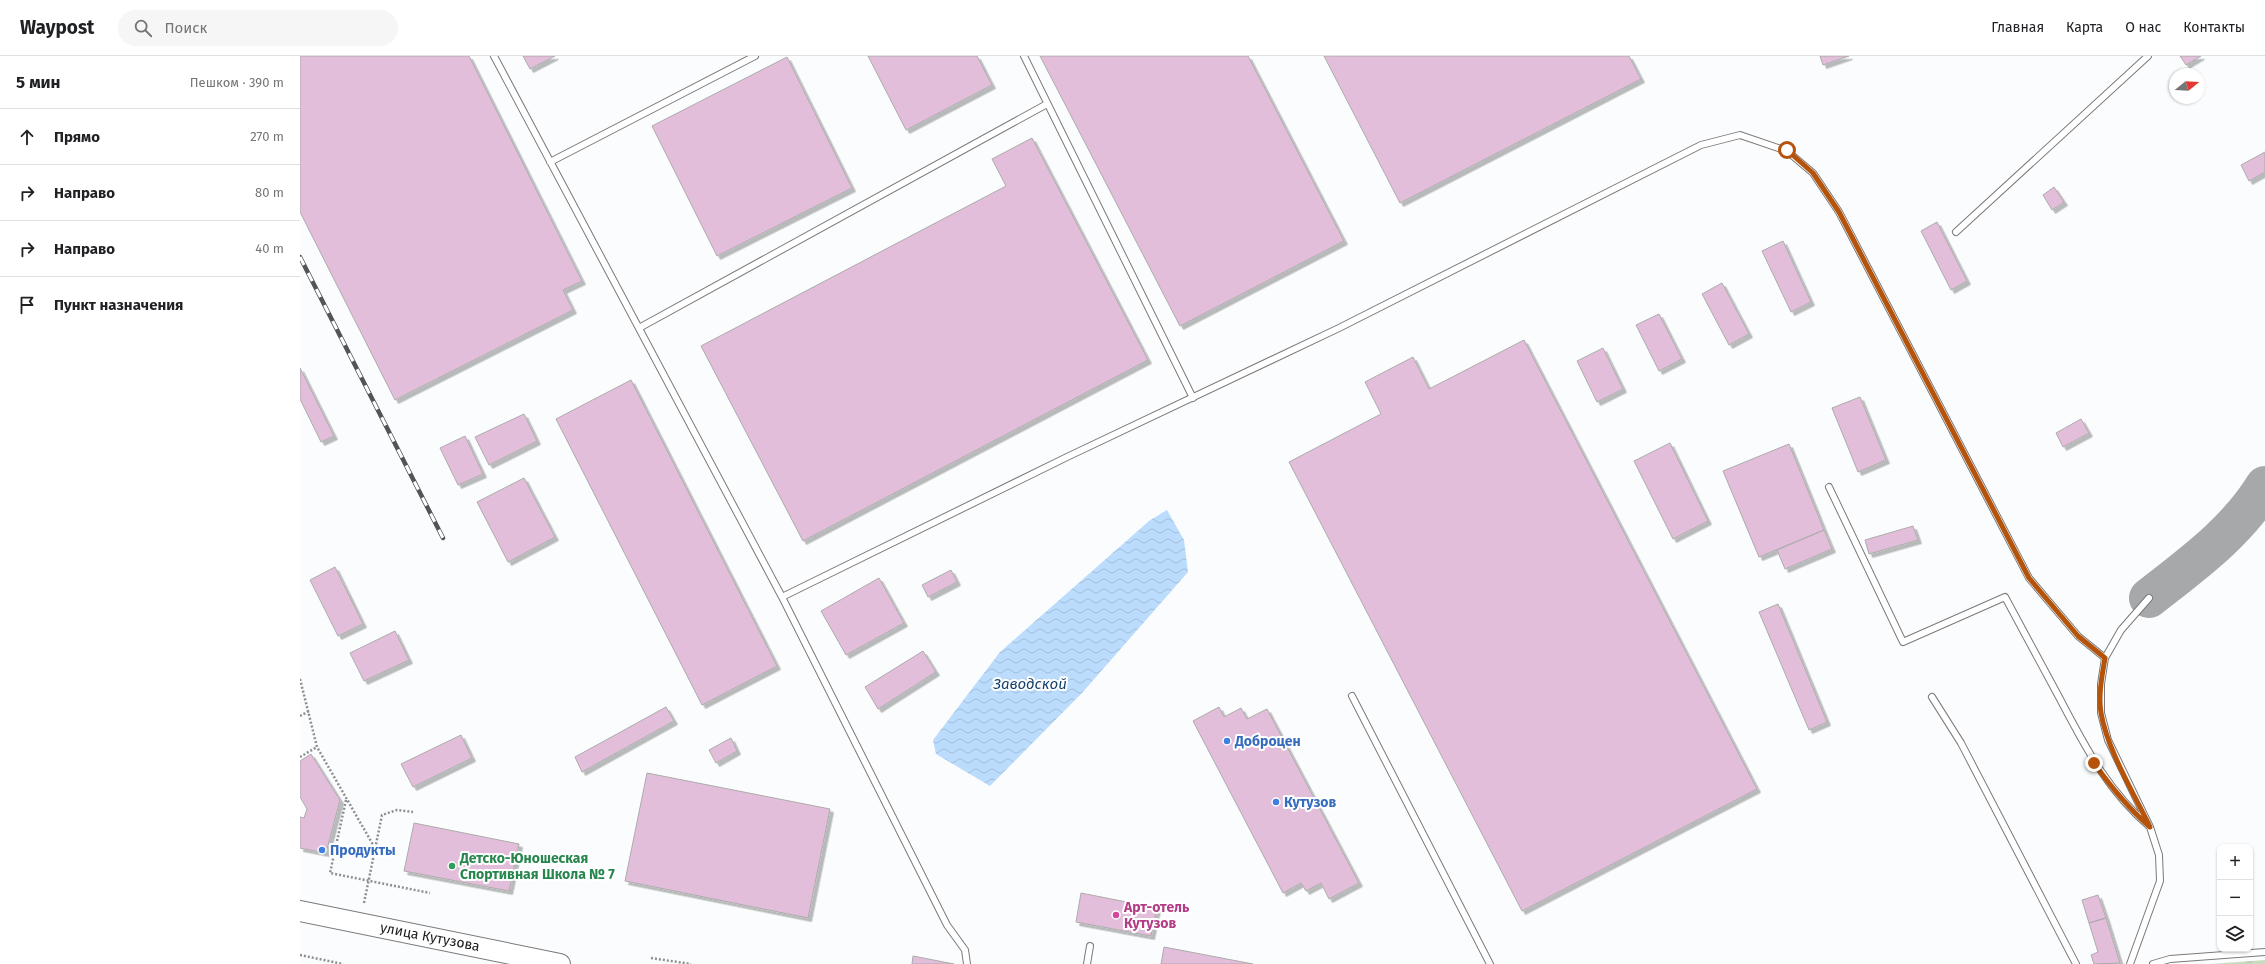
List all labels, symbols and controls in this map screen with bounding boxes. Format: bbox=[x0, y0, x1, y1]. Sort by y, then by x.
search box bbox=[118, 10, 398, 46]
text: Waypost bbox=[20, 16, 94, 39]
icon: search bbox=[132, 17, 154, 39]
text: Поиск bbox=[164, 19, 207, 37]
text: Главная bbox=[1991, 19, 2044, 36]
text: Карта bbox=[2066, 19, 2103, 36]
text: О нас bbox=[2125, 19, 2161, 36]
text: Контакты bbox=[2183, 19, 2245, 36]
north arrow bbox=[2169, 68, 2205, 104]
text: 5 мин bbox=[16, 72, 61, 93]
text: Пешком · 390 m bbox=[190, 75, 284, 90]
icon: ahead bbox=[16, 126, 38, 148]
text: Прямо bbox=[54, 128, 100, 146]
text: 270 m bbox=[250, 129, 284, 144]
route start bbox=[1778, 141, 1796, 159]
icon: right bbox=[16, 182, 38, 204]
text: Направо bbox=[54, 184, 115, 202]
text: 80 m bbox=[255, 185, 284, 200]
icon: right bbox=[16, 238, 38, 260]
text: Направо bbox=[54, 240, 115, 258]
text: 40 m bbox=[255, 241, 284, 256]
icon: arrive bbox=[16, 294, 38, 316]
text: Пункт назначения bbox=[54, 296, 183, 314]
water label: Заводской bbox=[992, 675, 1067, 693]
place label: Доброцен bbox=[1234, 733, 1301, 750]
marker: Доброцен bbox=[1222, 736, 1232, 746]
route end bbox=[2085, 754, 2103, 772]
place label: Кутузов bbox=[1284, 794, 1337, 811]
marker: Кутузов bbox=[1271, 797, 1281, 807]
place label: Продукты bbox=[330, 842, 396, 859]
map controls bbox=[2217, 844, 2253, 952]
button: + bbox=[2217, 844, 2253, 880]
marker: Продукты bbox=[317, 845, 327, 855]
place label: Детско-Юношеская Спортивная Школа № 7 bbox=[459, 850, 615, 883]
marker: Детско-Юношеская Спортивная Школа № 7 bbox=[447, 861, 457, 871]
button: − bbox=[2217, 880, 2253, 916]
place label: Арт-отель Кутузов bbox=[1123, 899, 1190, 932]
marker: Арт-отель Кутузов bbox=[1111, 910, 1121, 920]
button: layers bbox=[2217, 916, 2253, 952]
street label: улица Кутузова bbox=[379, 919, 481, 955]

